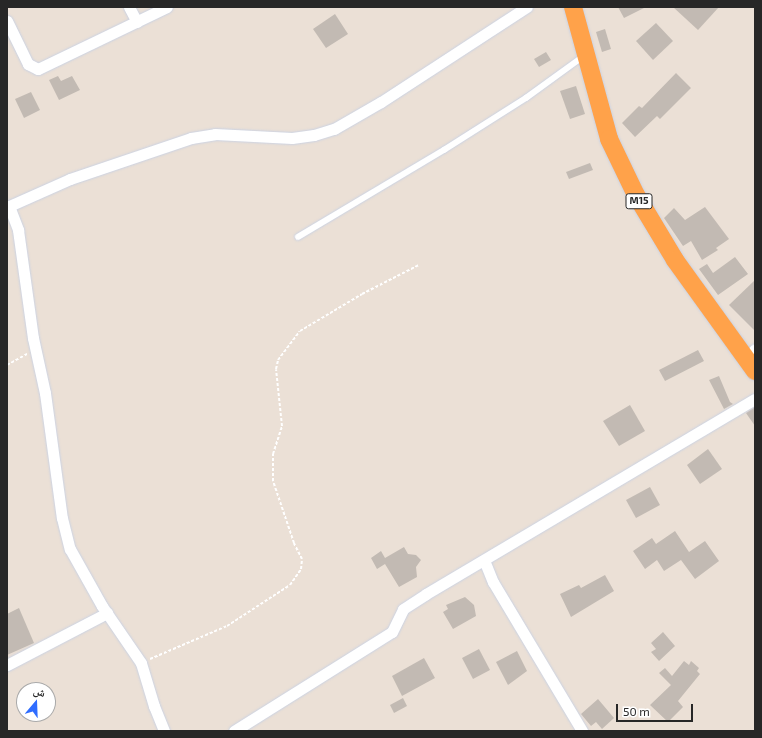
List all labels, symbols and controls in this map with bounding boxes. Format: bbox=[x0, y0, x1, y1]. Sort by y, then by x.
road number: M15 bbox=[625, 193, 653, 209]
north arrow bbox=[16, 682, 56, 722]
text: ش bbox=[32, 683, 47, 699]
scale bar bbox=[618, 696, 695, 722]
text: 50 m bbox=[623, 704, 650, 718]

